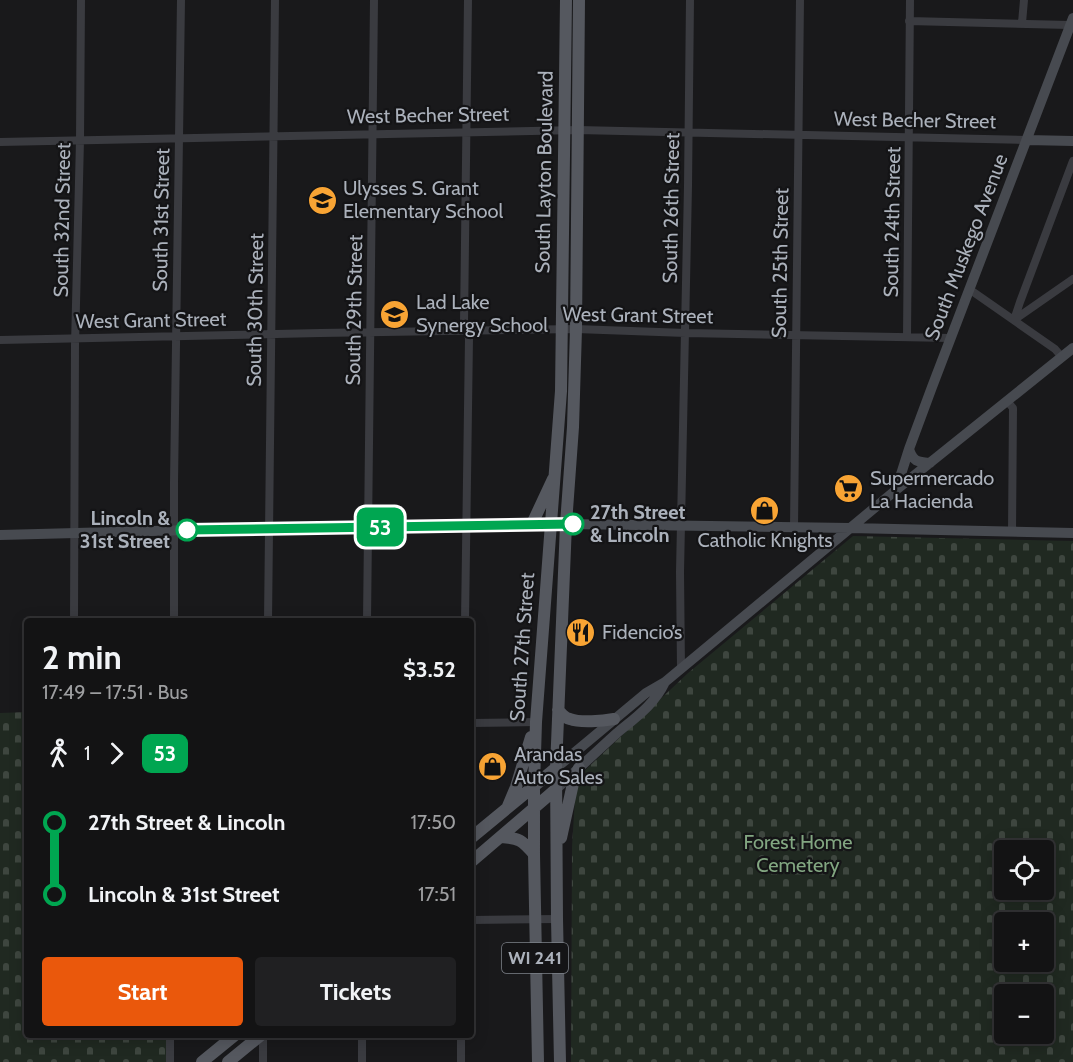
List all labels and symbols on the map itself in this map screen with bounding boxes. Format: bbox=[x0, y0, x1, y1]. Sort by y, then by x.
street label: South Layton Boulevard bbox=[530, 71, 558, 273]
street label: West Becher Street bbox=[347, 102, 510, 128]
street label: West Becher Street bbox=[834, 107, 997, 133]
street label: South 26th Street bbox=[658, 132, 684, 283]
street label: South 32nd Street bbox=[49, 142, 75, 298]
street label: South 24th Street bbox=[879, 146, 905, 298]
street label: South 31st Street bbox=[148, 148, 174, 292]
street label: South Muskego Avenue bbox=[919, 150, 1013, 344]
place label: Ulysses S. Grant Elementary School bbox=[343, 176, 504, 223]
school or university icon: Ulysses S. Grant Elementary School bbox=[306, 184, 338, 216]
street label: South 25th Street bbox=[767, 188, 793, 338]
street label: South 30th Street bbox=[242, 233, 268, 387]
street label: South 29th Street bbox=[341, 234, 367, 385]
place label: Lad Lake Synergy School bbox=[416, 290, 548, 337]
school or university icon: Lad Lake Synergy School bbox=[379, 298, 411, 330]
street label: West Grant Street bbox=[562, 302, 714, 328]
street label: West Grant Street bbox=[75, 307, 227, 333]
place label: Supermercado La Hacienda bbox=[870, 466, 994, 513]
supermarket icon: Supermercado La Hacienda bbox=[833, 473, 865, 505]
shop icon: Catholic Knights bbox=[749, 494, 781, 526]
place label: 27th Street & Lincoln bbox=[590, 500, 685, 547]
place label: Lincoln & 31st Street bbox=[80, 506, 170, 553]
line badge: 53 bbox=[353, 508, 407, 546]
marker: 27th Street & Lincoln bbox=[562, 513, 584, 535]
marker: Lincoln & 31st Street bbox=[176, 519, 198, 541]
place label: Catholic Knights bbox=[697, 528, 833, 552]
street label: South 27th Street bbox=[505, 571, 539, 722]
restaurant icon: Fidencio’s bbox=[565, 616, 597, 648]
place label: Fidencio’s bbox=[602, 620, 682, 644]
place label: Arandas Auto Sales bbox=[514, 742, 603, 789]
shop icon: Arandas Auto Sales bbox=[477, 750, 509, 782]
park label: Forest Home Cemetery bbox=[743, 830, 853, 877]
road number: WI 241 bbox=[502, 943, 568, 973]

